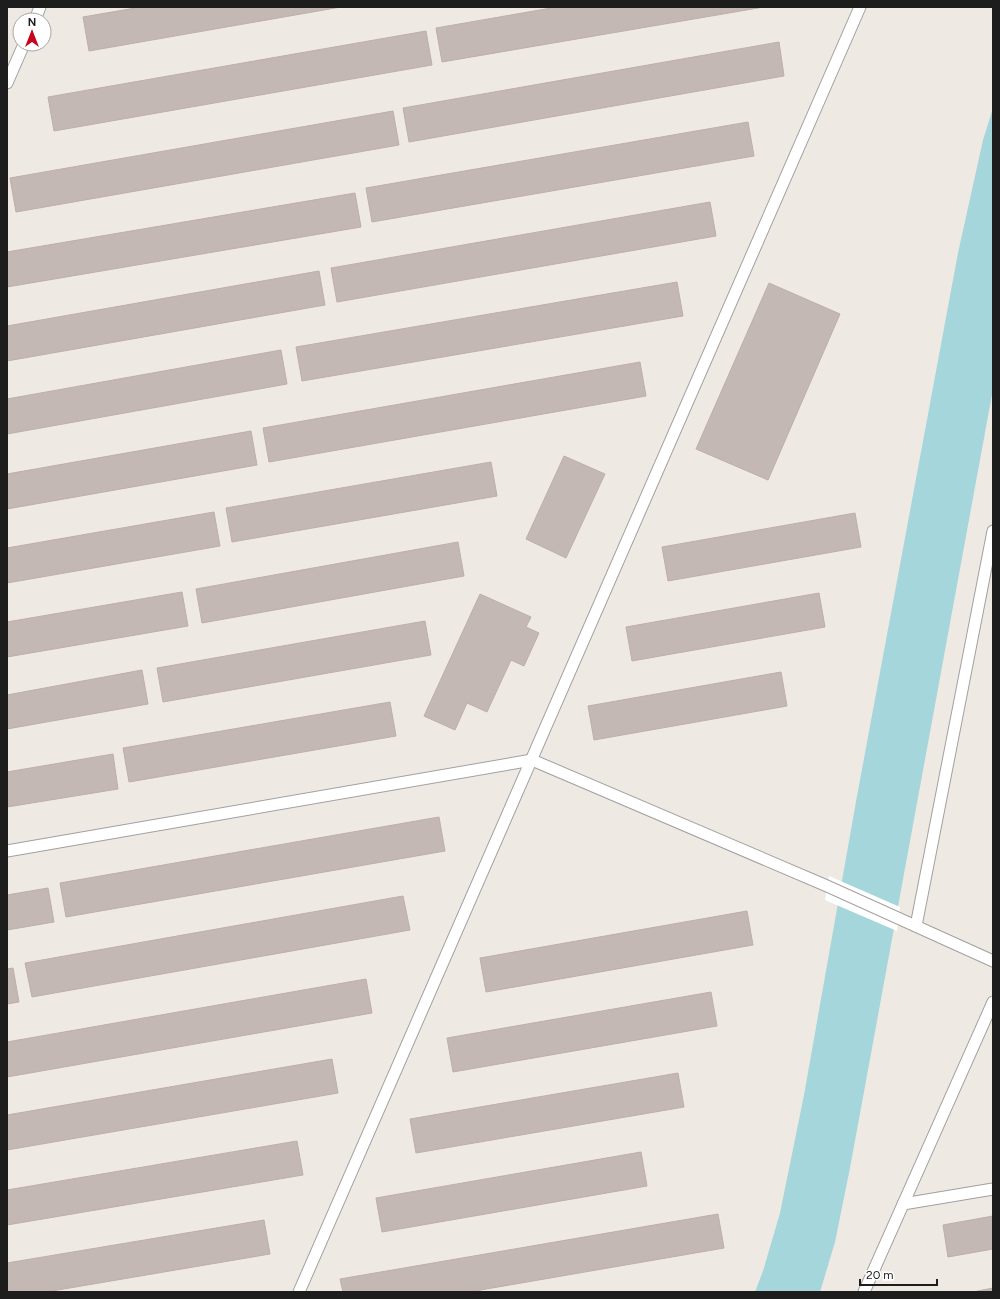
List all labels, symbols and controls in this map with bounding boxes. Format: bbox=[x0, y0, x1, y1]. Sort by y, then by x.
north arrow bbox=[12, 12, 52, 52]
text: N bbox=[28, 16, 36, 29]
scale bar bbox=[860, 1261, 937, 1287]
text: 20 m bbox=[866, 1268, 894, 1282]

